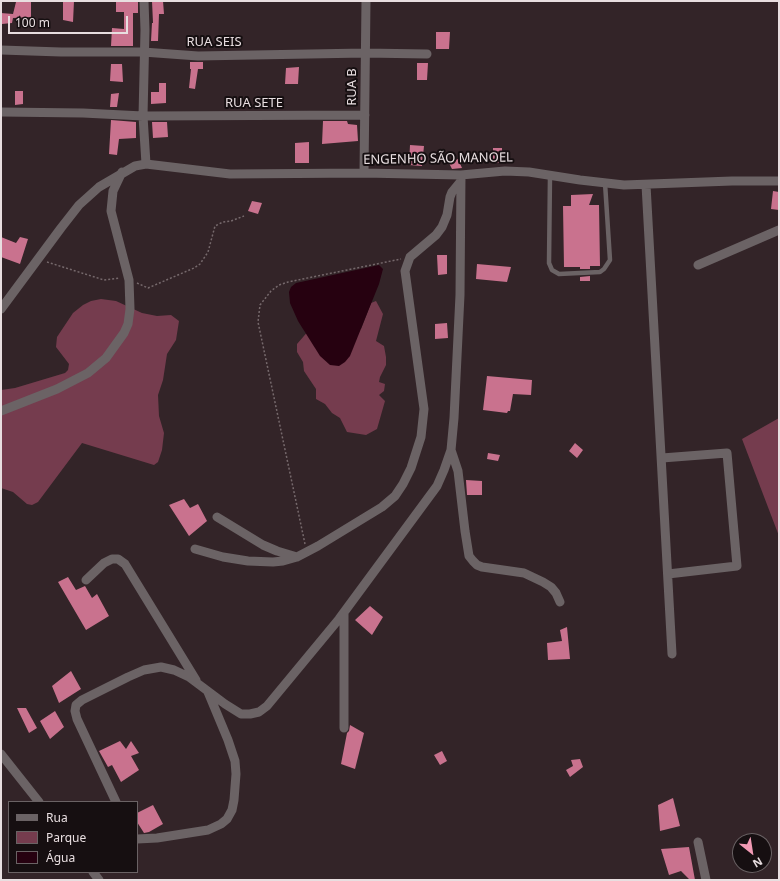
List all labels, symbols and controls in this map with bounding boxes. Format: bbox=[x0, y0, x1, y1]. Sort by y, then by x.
scale bar bbox=[10, 8, 130, 34]
text: 100 m bbox=[15, 14, 50, 31]
street label: RUA SEIS bbox=[186, 34, 242, 50]
street label: RUA B bbox=[344, 68, 360, 106]
street label: RUA SETE bbox=[225, 95, 283, 111]
street label: ENGENHO SÃO MANOEL bbox=[363, 150, 513, 168]
legend bbox=[8, 801, 138, 873]
text: Rua bbox=[46, 809, 68, 826]
text: Parque bbox=[46, 829, 86, 846]
north arrow bbox=[732, 833, 772, 873]
text: Água bbox=[46, 849, 75, 866]
text: N bbox=[750, 854, 765, 872]

